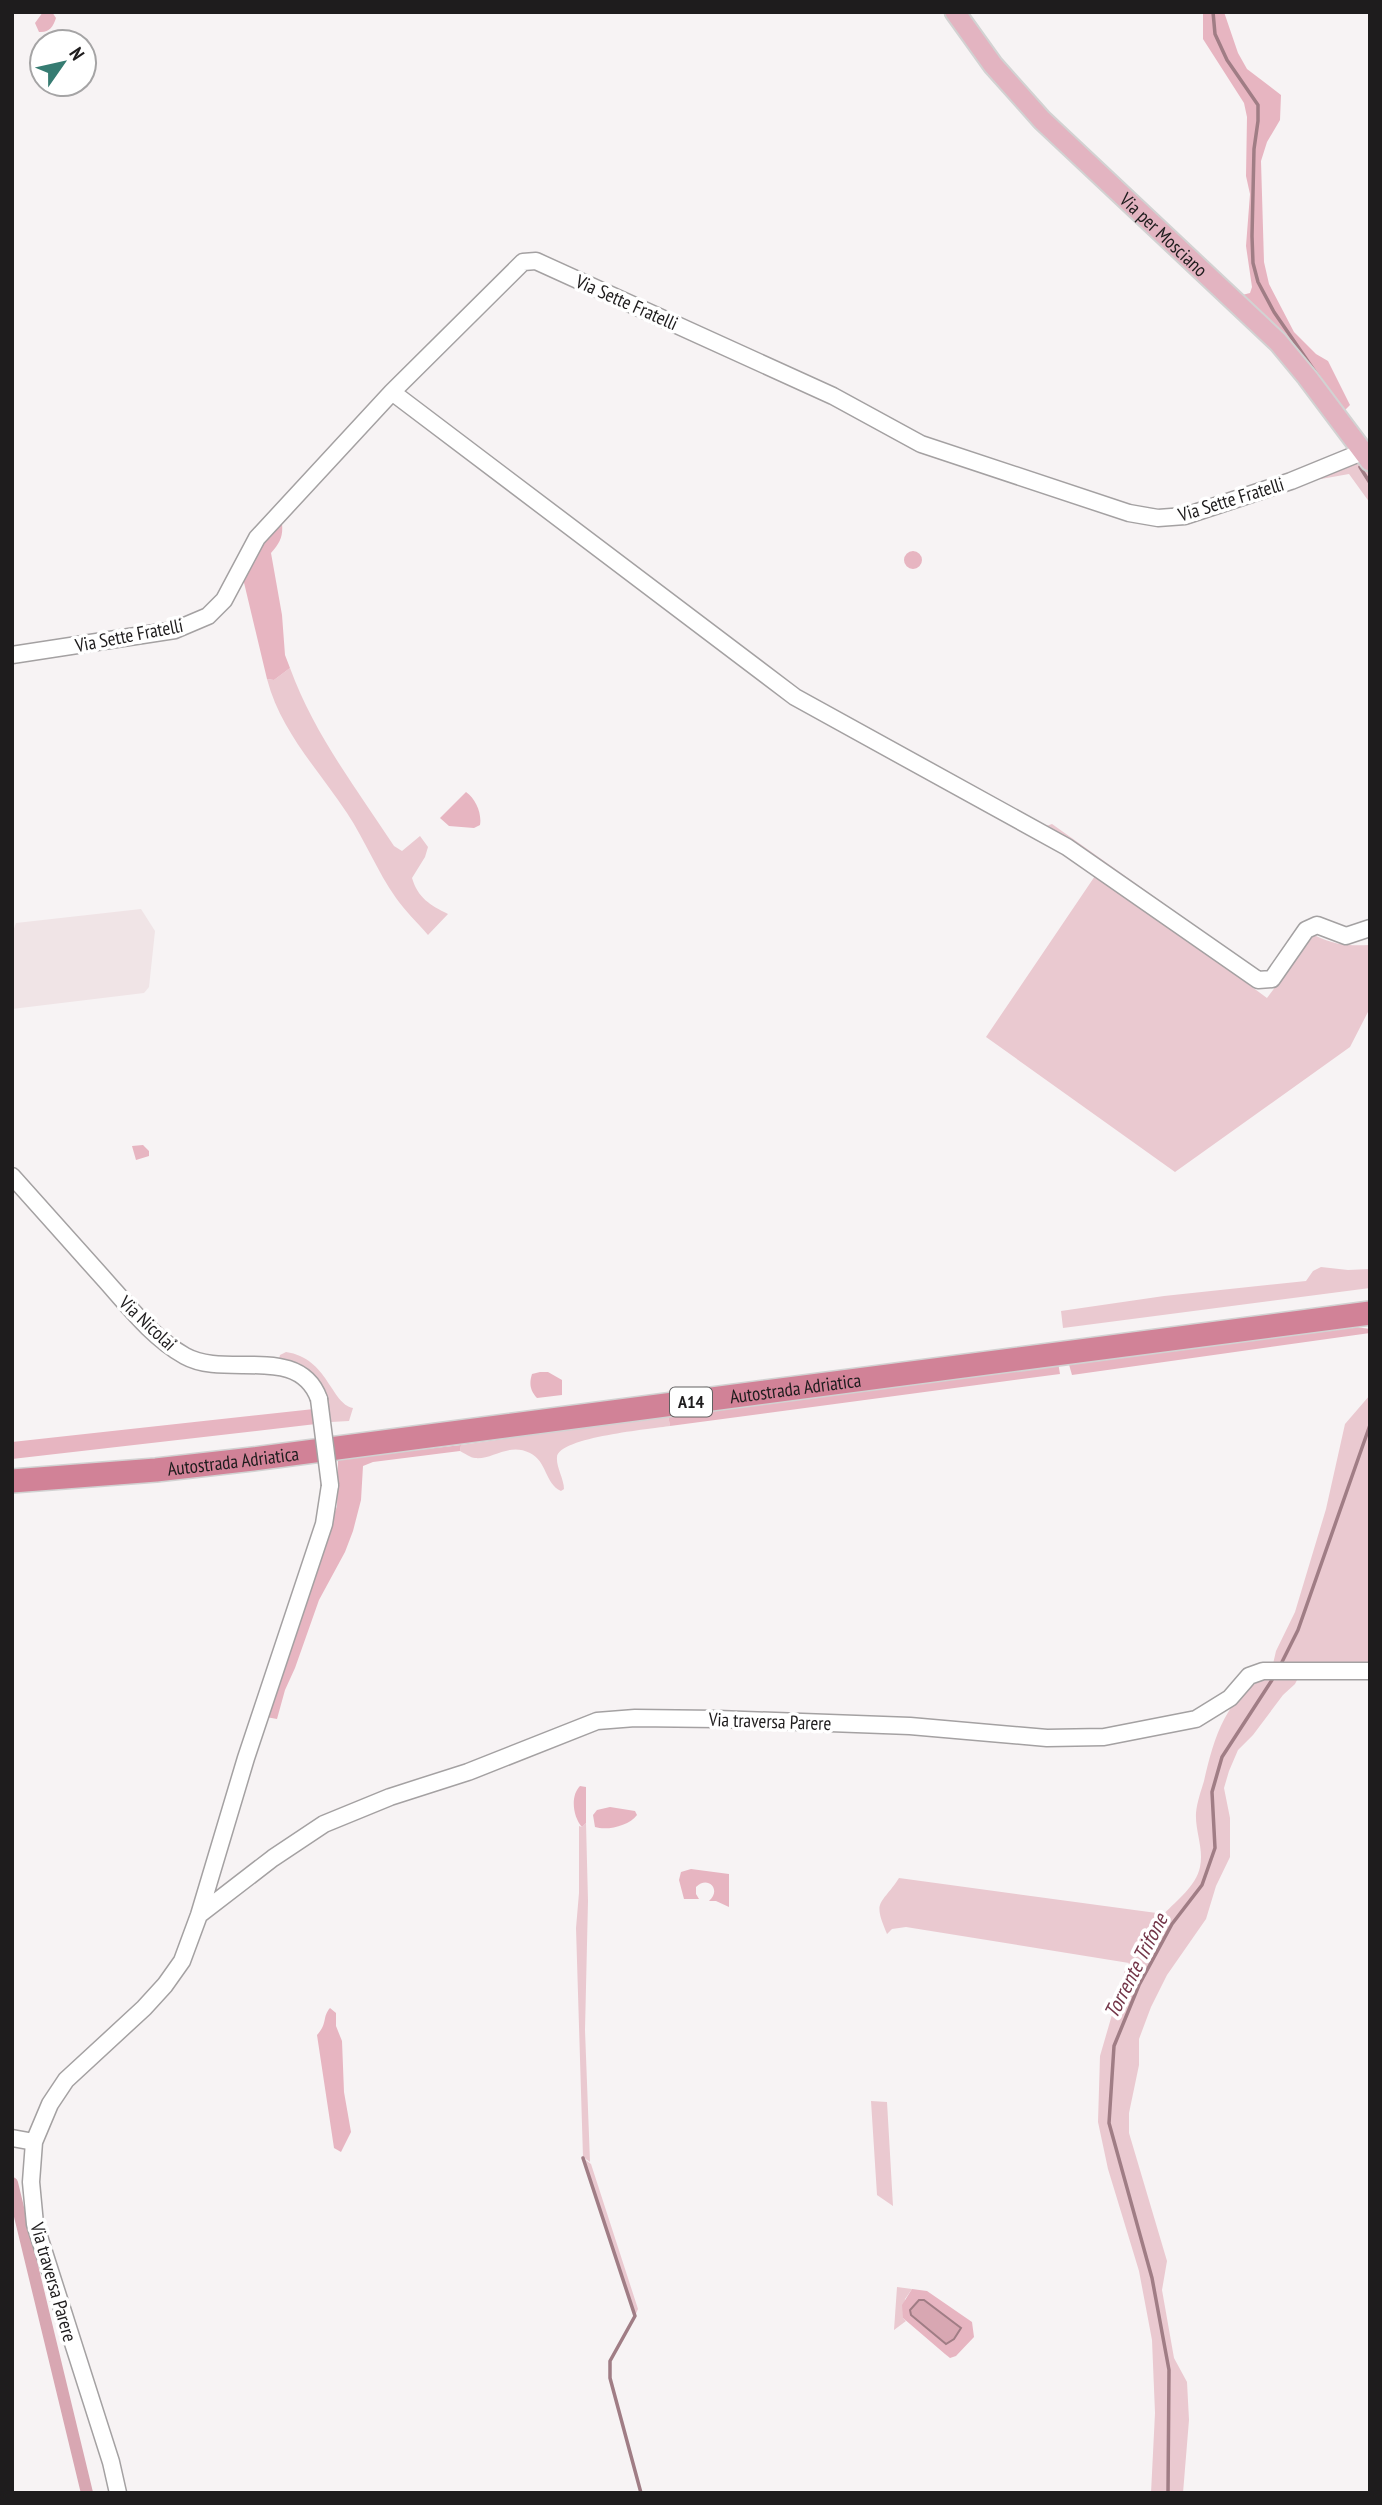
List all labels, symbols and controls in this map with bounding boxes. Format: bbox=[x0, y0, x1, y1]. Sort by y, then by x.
north arrow bbox=[28, 28, 98, 98]
text: N bbox=[64, 43, 90, 64]
street label: Via per Mosciano bbox=[1114, 187, 1213, 282]
street label: Via Sette Fratelli bbox=[571, 268, 682, 335]
street label: Via Sette Fratelli bbox=[1174, 472, 1287, 527]
street label: Via Sette Fratelli bbox=[72, 613, 185, 657]
street label: Via Nicolai bbox=[114, 1290, 182, 1356]
street label: Autostrada Adriatica bbox=[728, 1368, 863, 1409]
road number: A14 bbox=[670, 1387, 712, 1416]
street label: Autostrada Adriatica bbox=[166, 1441, 300, 1481]
street label: Via traversa Parere bbox=[707, 1707, 832, 1735]
water label: Torrente Trifone bbox=[1098, 1908, 1174, 2023]
street label: Via traversa Parere bbox=[25, 2219, 83, 2344]

